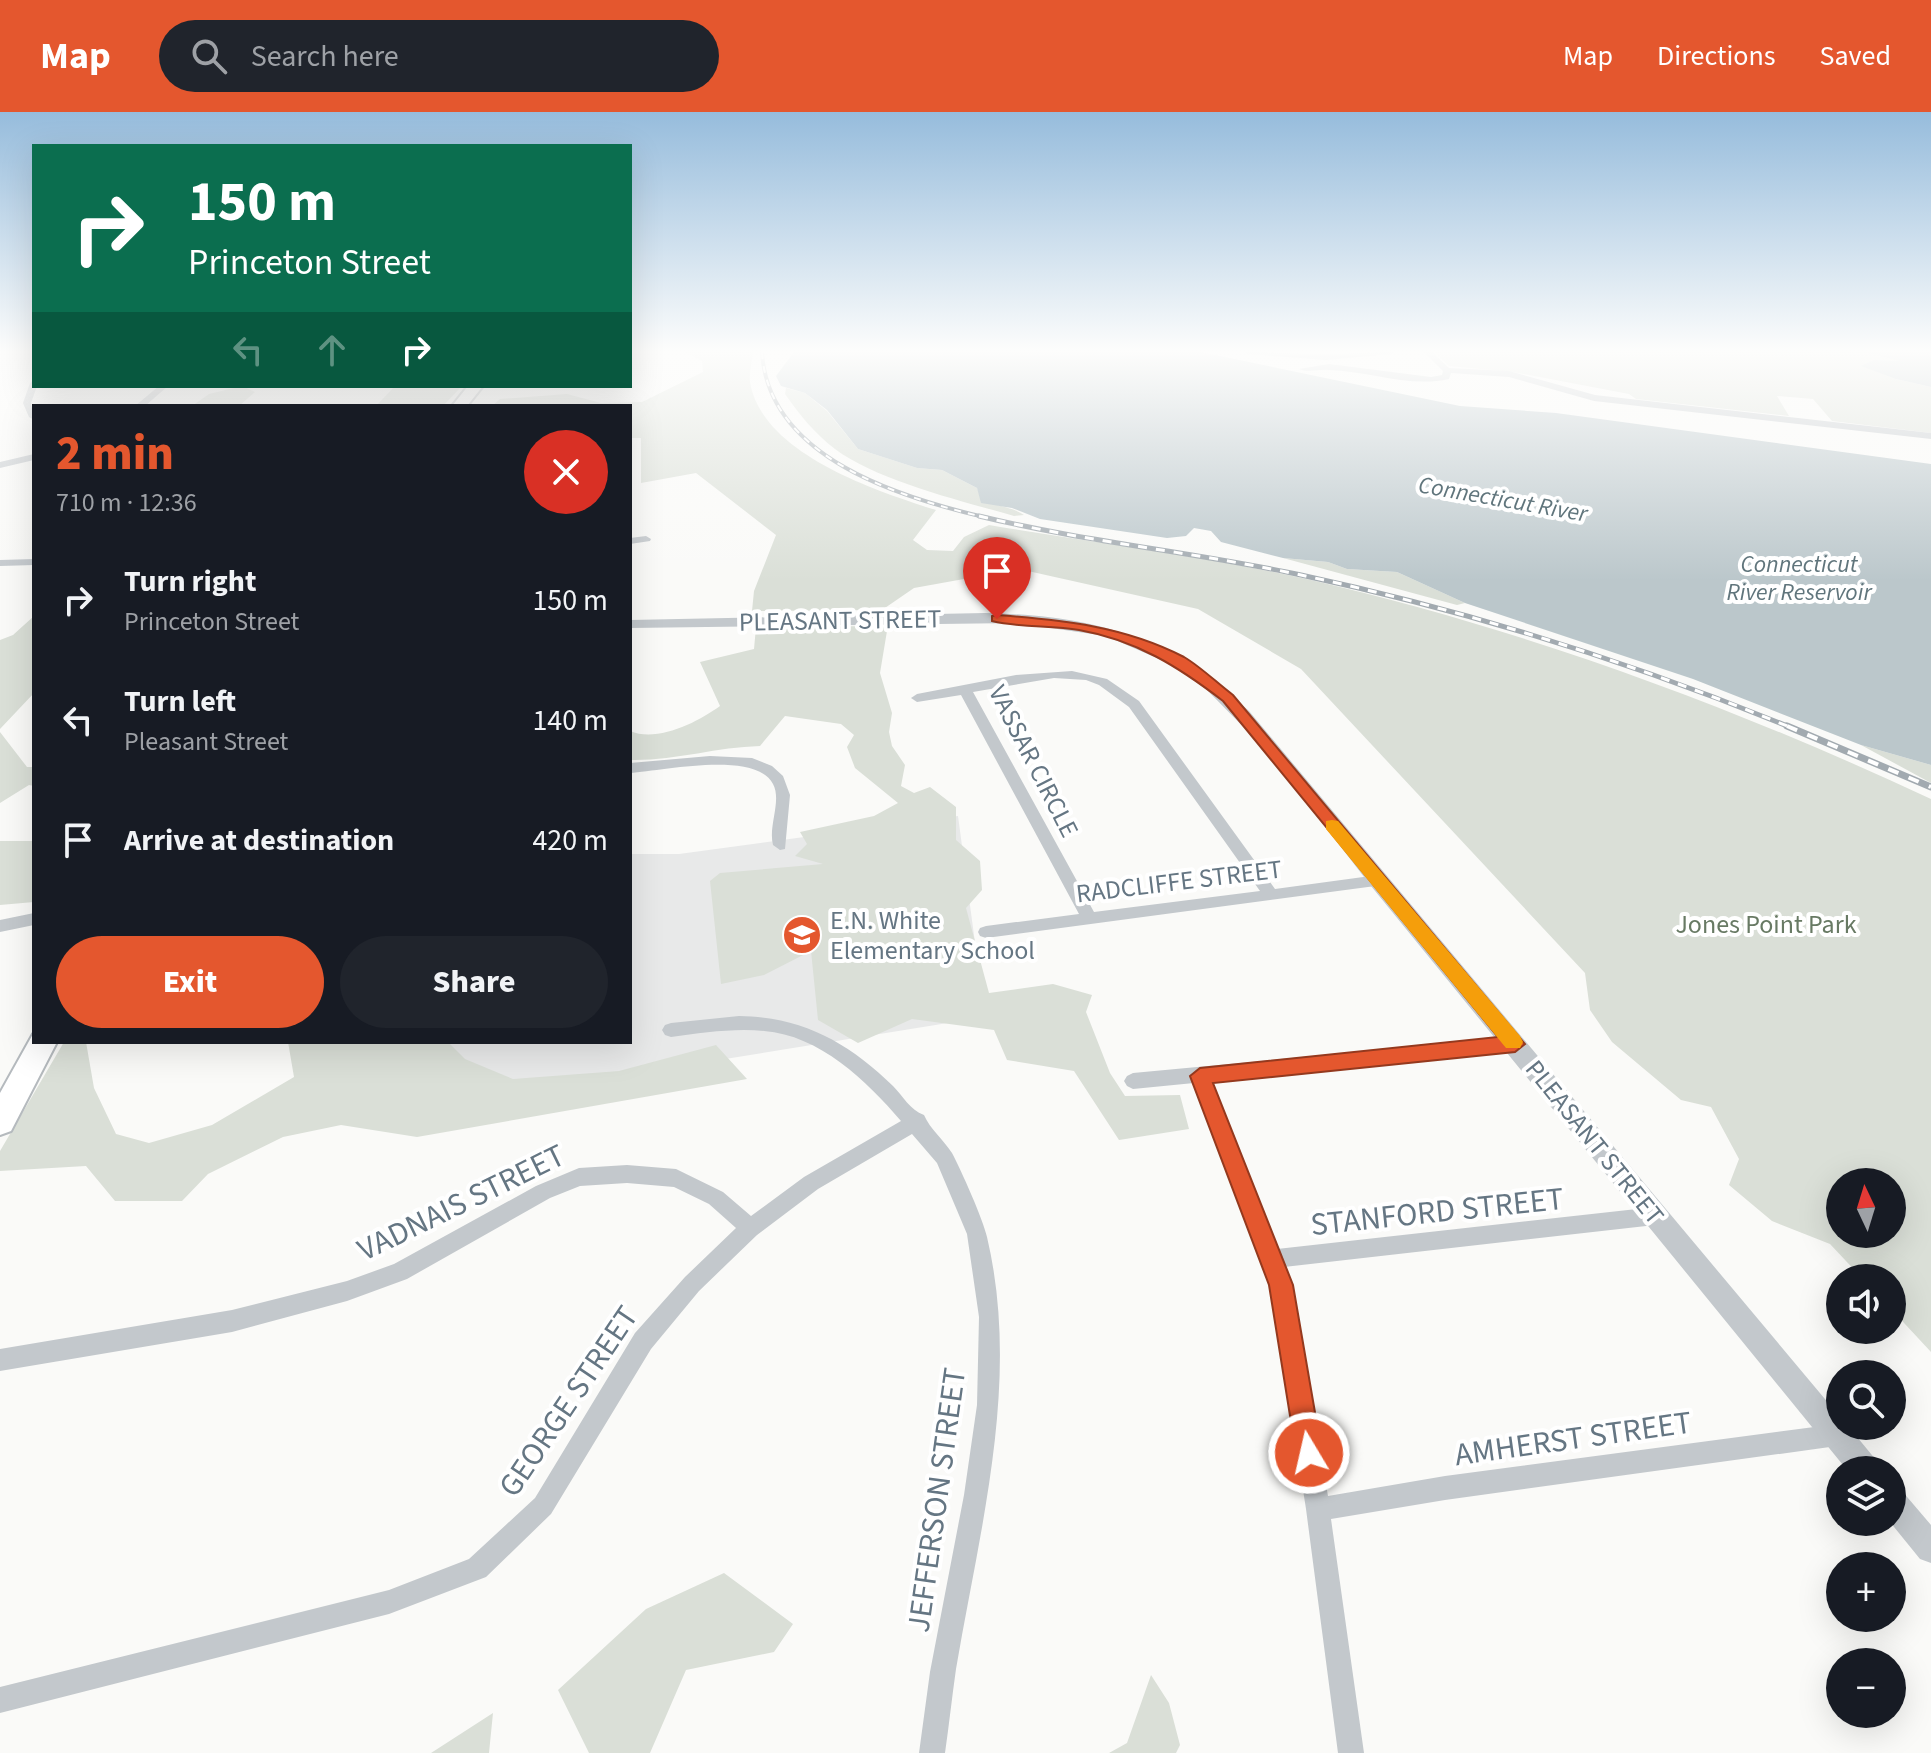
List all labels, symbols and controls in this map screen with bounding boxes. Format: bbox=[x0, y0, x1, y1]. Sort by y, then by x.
search box bbox=[159, 20, 719, 92]
text: Map bbox=[40, 29, 111, 83]
icon: search bbox=[187, 34, 231, 78]
text: Search here bbox=[251, 35, 399, 78]
text: Map bbox=[1563, 36, 1613, 76]
text: Directions bbox=[1657, 36, 1776, 76]
text: Saved bbox=[1820, 36, 1891, 76]
text: 150 m bbox=[188, 163, 336, 242]
icon: right bbox=[56, 176, 160, 280]
text: Princeton Street bbox=[188, 237, 431, 288]
icon: left bbox=[226, 328, 270, 372]
icon: ahead bbox=[310, 328, 354, 372]
icon: right bbox=[394, 328, 438, 372]
text: 2 min bbox=[56, 420, 174, 488]
button: close bbox=[524, 430, 608, 514]
water label: Connecticut River bbox=[1416, 467, 1592, 532]
text: 710 m · 12:36 bbox=[56, 484, 197, 521]
pin bbox=[963, 537, 1031, 619]
water label: Connecticut River Reservoir bbox=[1726, 547, 1873, 610]
icon: arrive bbox=[975, 549, 1019, 593]
text: Turn right bbox=[124, 560, 256, 603]
icon: right bbox=[56, 578, 100, 622]
text: 150 m bbox=[532, 579, 608, 622]
street label: PLEASANT STREET bbox=[738, 600, 942, 641]
text: Princeton Street bbox=[124, 603, 299, 640]
street label: VASSAR CIRCLE bbox=[979, 679, 1088, 844]
text: Turn left bbox=[124, 680, 236, 723]
icon: left bbox=[56, 698, 100, 742]
text: 140 m bbox=[532, 699, 608, 742]
text: Pleasant Street bbox=[124, 723, 288, 760]
icon: arrive bbox=[56, 818, 100, 862]
text: Arrive at destination bbox=[124, 819, 394, 862]
text: 420 m bbox=[532, 819, 608, 862]
street label: RADCLIFFE STREET bbox=[1074, 851, 1284, 912]
place label: E.N. White Elementary School bbox=[830, 902, 1035, 969]
park label: Jones Point Park bbox=[1675, 906, 1857, 943]
school or university icon: E.N. White Elementary School bbox=[781, 914, 823, 956]
button: Exit bbox=[56, 936, 324, 1028]
button: Share bbox=[340, 936, 608, 1028]
street label: PLEASANT STREET bbox=[1516, 1052, 1673, 1233]
street label: VADNAIS STREET bbox=[350, 1133, 573, 1273]
north arrow bbox=[1826, 1168, 1906, 1248]
map controls bbox=[1826, 1168, 1906, 1728]
street label: STANFORD STREET bbox=[1308, 1176, 1566, 1248]
button: sound bbox=[1826, 1264, 1906, 1344]
street label: GEORGE STREET bbox=[488, 1297, 650, 1506]
button: search bbox=[1826, 1360, 1906, 1440]
street label: JEFFERSON STREET bbox=[896, 1365, 978, 1635]
street label: AMHERST STREET bbox=[1452, 1400, 1695, 1478]
position arrow bbox=[1267, 1411, 1351, 1495]
button: layers bbox=[1826, 1456, 1906, 1536]
button: + bbox=[1826, 1552, 1906, 1632]
button: − bbox=[1826, 1648, 1906, 1728]

